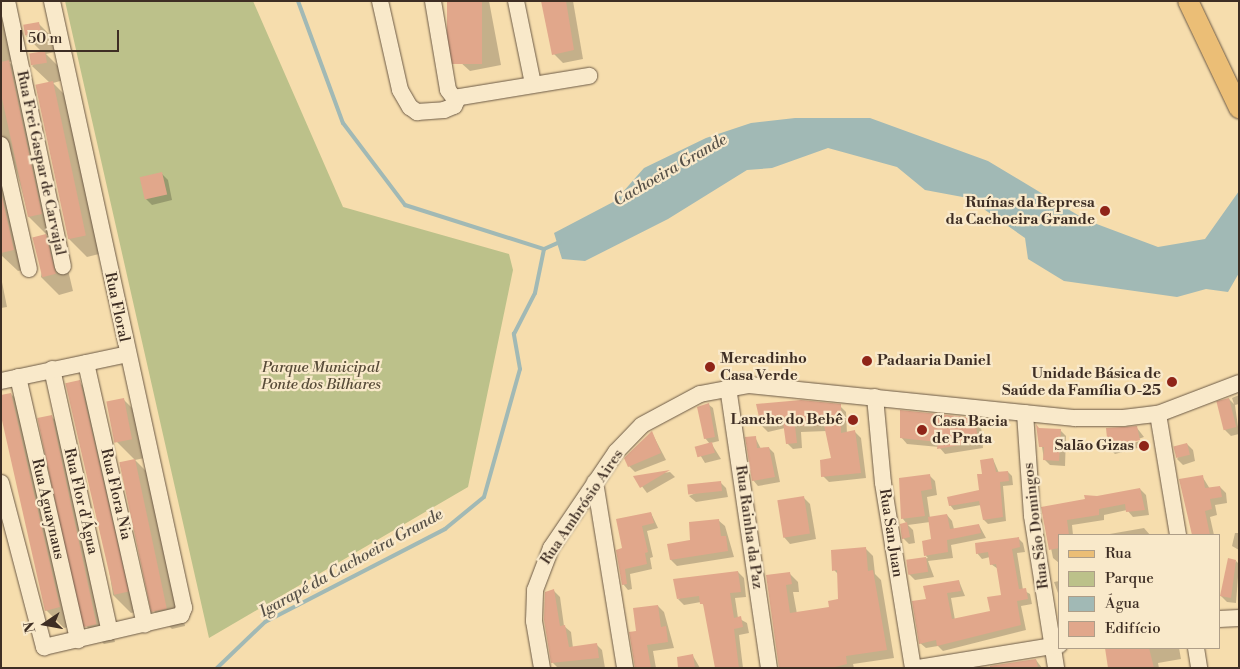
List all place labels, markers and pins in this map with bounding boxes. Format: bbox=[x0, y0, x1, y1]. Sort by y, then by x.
place label: Ruínas da Represa da Cachoeira Grande bbox=[945, 193, 1095, 228]
marker: Ruínas da Represa da Cachoeira Grande bbox=[1099, 205, 1111, 217]
place label: Mercadinho Casa Verde bbox=[720, 349, 807, 384]
place label: Padaaria Daniel bbox=[877, 352, 991, 370]
marker: Padaaria Daniel bbox=[861, 355, 873, 367]
marker: Mercadinho Casa Verde bbox=[704, 361, 716, 373]
place label: Unidade Básica de Saúde da Família O-25 bbox=[1002, 364, 1161, 399]
marker: Unidade Básica de Saúde da Família O-25 bbox=[1165, 375, 1179, 389]
place label: Lanche do Bebê bbox=[731, 411, 843, 429]
place label: Casa Bacia de Prata bbox=[932, 412, 1008, 447]
marker: Lanche do Bebê bbox=[847, 414, 859, 426]
marker: Casa Bacia de Prata bbox=[916, 424, 928, 436]
place label: Salão Gizas bbox=[1055, 437, 1134, 455]
marker: Salão Gizas bbox=[1138, 440, 1150, 452]

